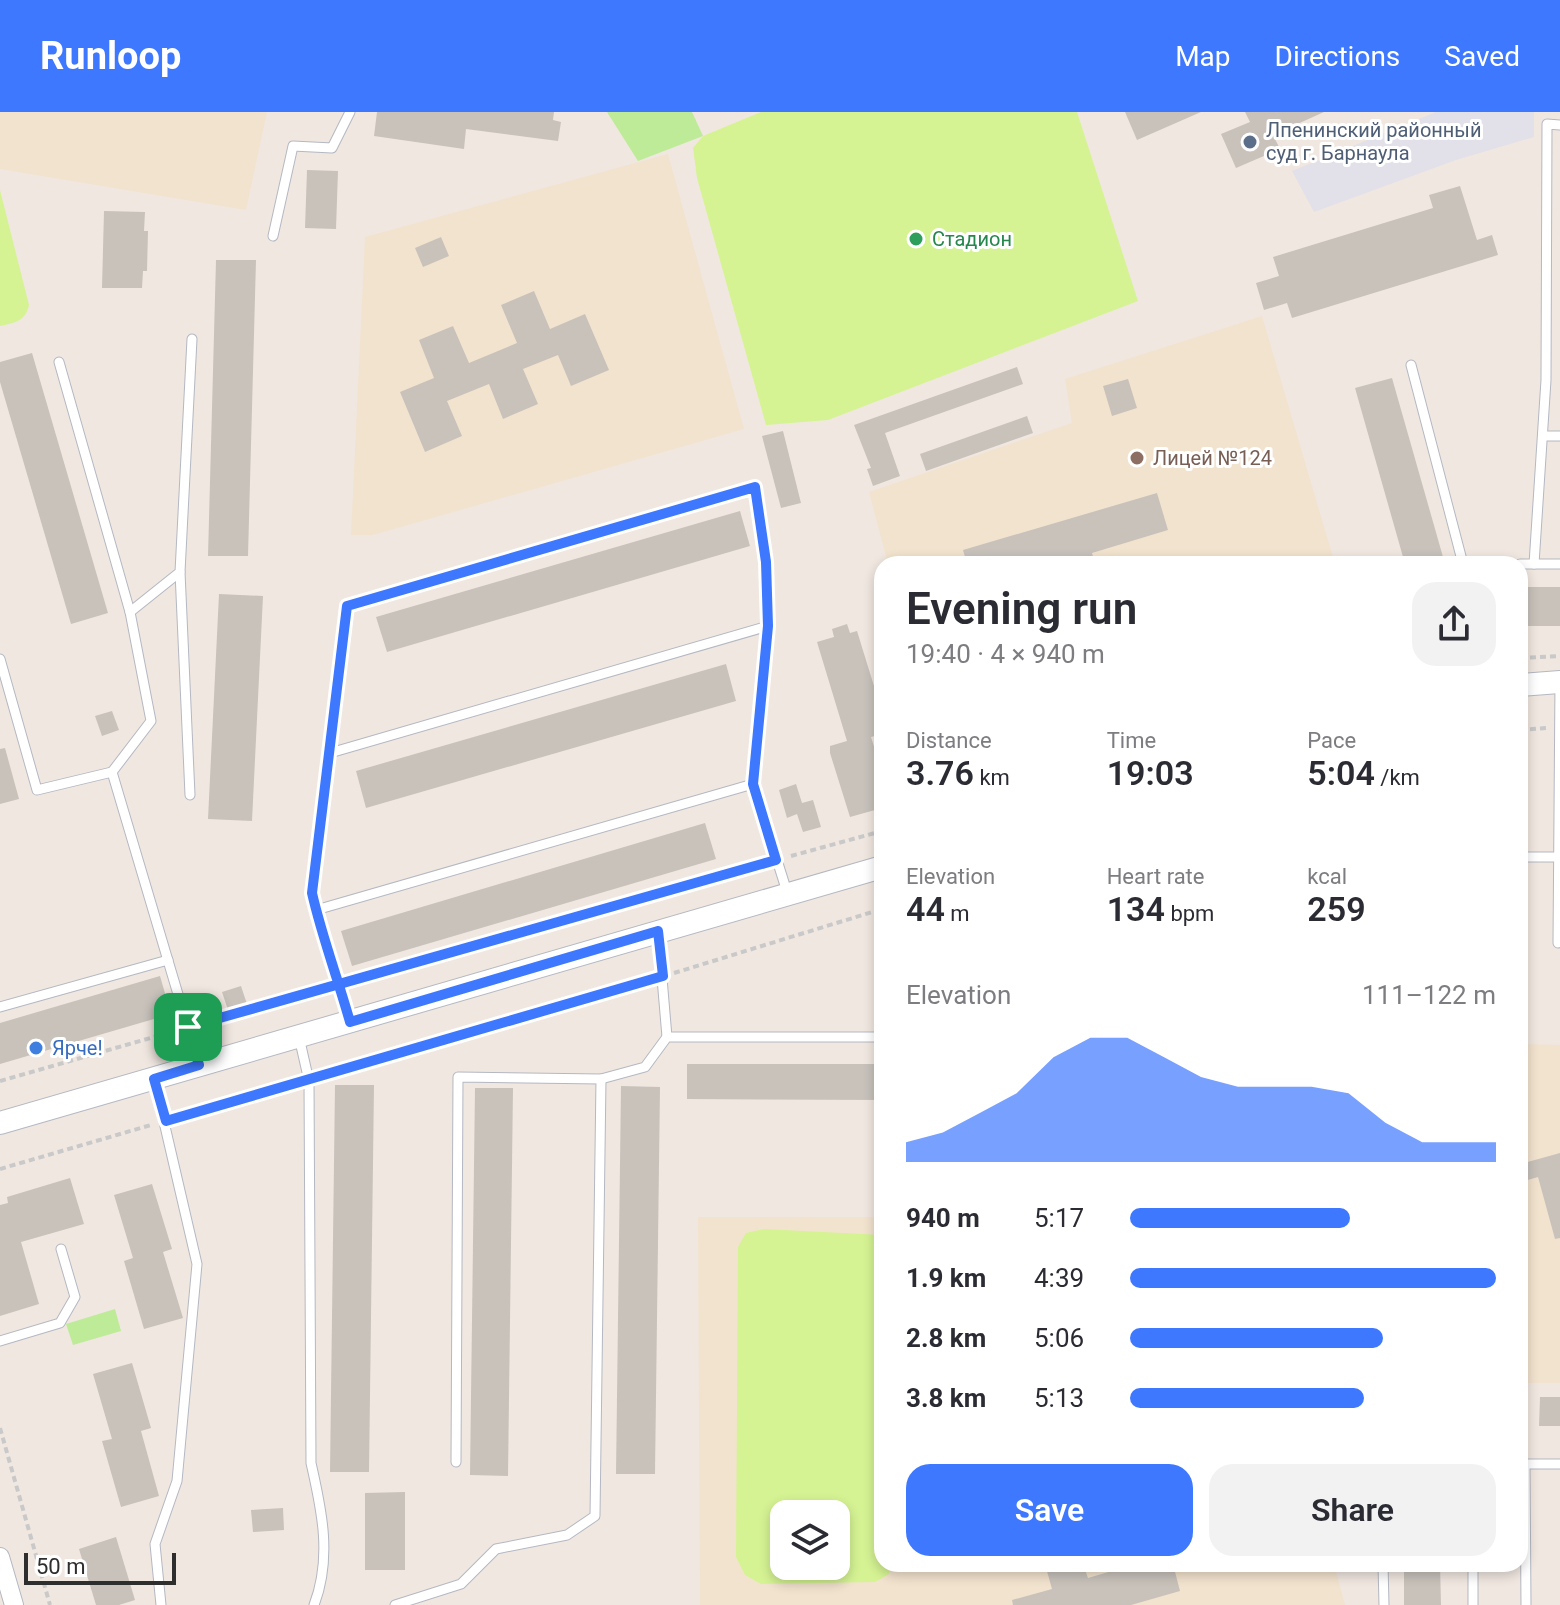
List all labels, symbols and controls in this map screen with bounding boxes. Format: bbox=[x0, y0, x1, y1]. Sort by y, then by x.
text: Runloop bbox=[40, 34, 181, 78]
text: Map bbox=[1175, 40, 1231, 73]
text: Directions bbox=[1275, 40, 1400, 73]
text: Saved bbox=[1444, 40, 1520, 73]
place label: Лпенинский районный суд г. Барнаула bbox=[1266, 118, 1481, 165]
marker: Лпенинский районный суд г. Барнаула bbox=[1241, 133, 1259, 151]
place label: Стадион bbox=[932, 227, 1012, 251]
marker: Стадион bbox=[907, 230, 925, 248]
place label: Лицей №124 bbox=[1153, 446, 1272, 470]
marker: Лицей №124 bbox=[1128, 449, 1146, 467]
button: share bbox=[1412, 582, 1496, 666]
text: Evening run bbox=[906, 583, 1137, 635]
text: 19:40 · 4 × 940 m bbox=[906, 639, 1105, 669]
text: Distance bbox=[906, 728, 992, 753]
text: Time bbox=[1107, 728, 1156, 753]
text: Pace bbox=[1307, 728, 1356, 753]
text: 3.76 bbox=[906, 753, 974, 793]
text: 19:03 bbox=[1107, 753, 1194, 793]
text: 5:04 bbox=[1307, 753, 1375, 793]
text: km bbox=[974, 765, 1010, 790]
text: /km bbox=[1375, 765, 1420, 790]
text: Elevation bbox=[906, 864, 995, 889]
text: Heart rate bbox=[1107, 864, 1205, 889]
text: kcal bbox=[1307, 864, 1347, 889]
text: 44 bbox=[906, 889, 945, 929]
text: 134 bbox=[1107, 889, 1165, 929]
text: 259 bbox=[1307, 889, 1366, 929]
text: m bbox=[945, 901, 970, 926]
text: bpm bbox=[1165, 901, 1214, 926]
text: Elevation bbox=[906, 980, 1011, 1010]
text: 111–122 m bbox=[1362, 980, 1496, 1010]
pin bbox=[154, 993, 222, 1061]
icon: arrive bbox=[166, 1005, 210, 1049]
place label: Ярче! bbox=[52, 1036, 103, 1060]
marker: Ярче! bbox=[27, 1039, 45, 1057]
text: 940 m bbox=[906, 1203, 980, 1233]
text: 5:17 bbox=[1034, 1203, 1084, 1233]
text: 1.9 km bbox=[906, 1263, 986, 1293]
text: 4:39 bbox=[1034, 1263, 1084, 1293]
text: 2.8 km bbox=[906, 1323, 986, 1353]
text: 5:06 bbox=[1034, 1323, 1084, 1353]
text: 3.8 km bbox=[906, 1383, 986, 1413]
text: 5:13 bbox=[1034, 1383, 1084, 1413]
button: Save bbox=[906, 1464, 1193, 1556]
button: Share bbox=[1209, 1464, 1496, 1556]
map controls bbox=[770, 1500, 850, 1580]
button: layers bbox=[770, 1500, 850, 1580]
scale bar bbox=[24, 1549, 176, 1585]
text: 50 m bbox=[36, 1554, 85, 1579]

